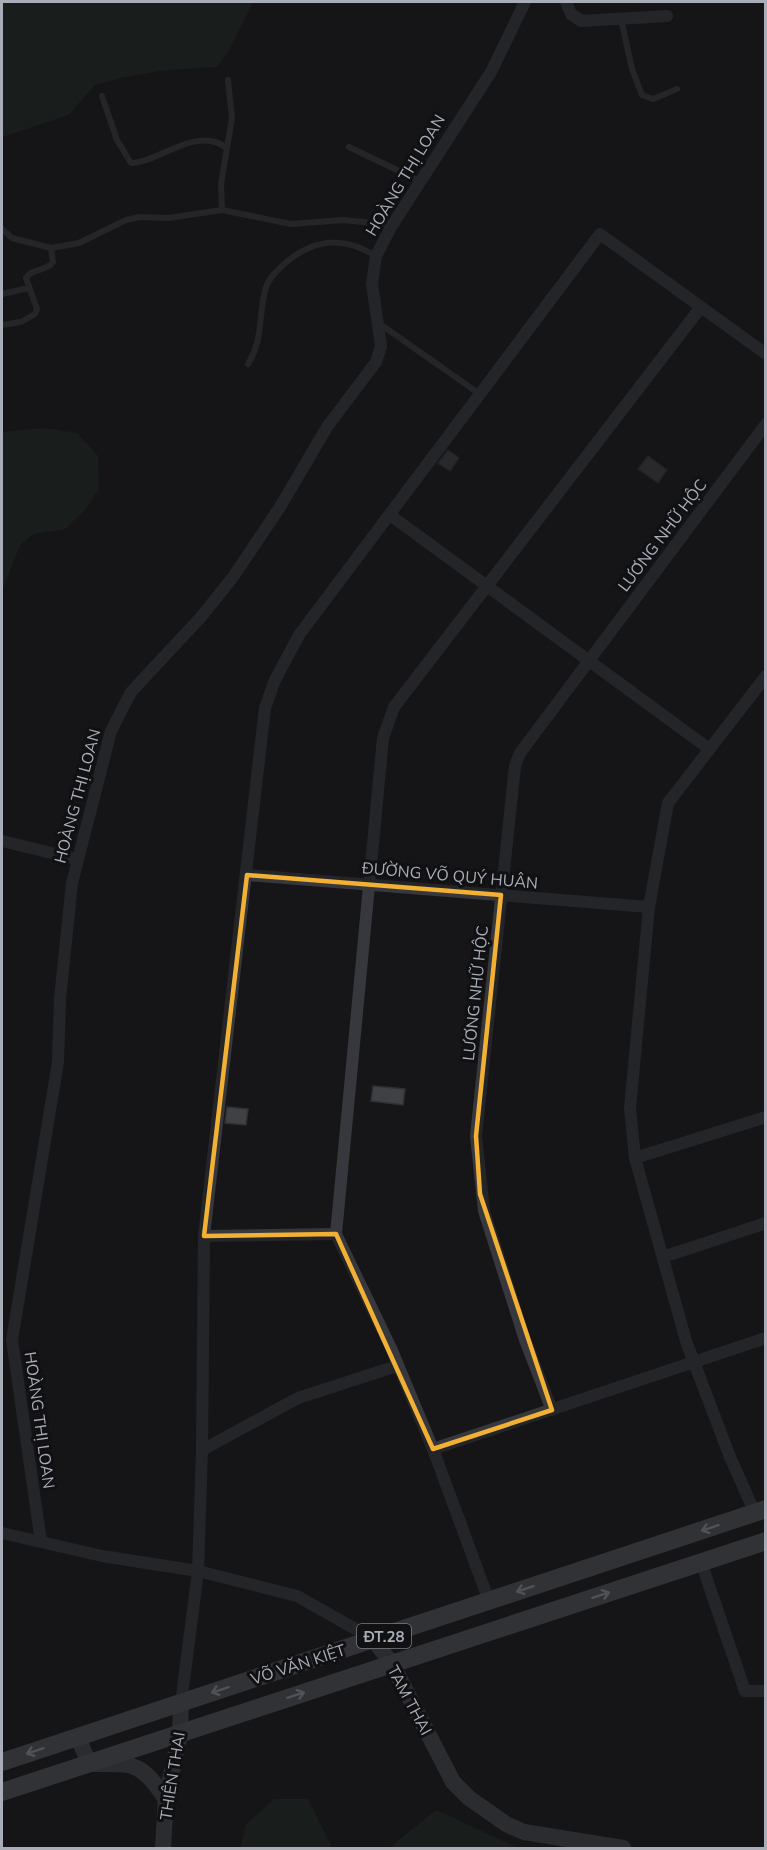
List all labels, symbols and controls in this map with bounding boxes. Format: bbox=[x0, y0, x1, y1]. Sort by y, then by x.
street label: HOÀNG THỊ LOAN bbox=[361, 111, 449, 239]
street label: LƯƠNG NHỮ HỘC bbox=[613, 475, 711, 595]
street label: HOÀNG THỊ LOAN bbox=[49, 727, 105, 865]
street label: ĐƯỜNG VÕ QUÝ HUÂN bbox=[361, 857, 539, 893]
street label: LƯƠNG NHỮ HỘC bbox=[458, 924, 492, 1062]
street label: HOÀNG THỊ LOAN bbox=[20, 1350, 60, 1490]
one-way arrow bbox=[701, 1523, 720, 1534]
one-way arrow bbox=[516, 1584, 535, 1595]
one-way arrow bbox=[591, 1589, 610, 1600]
road number: ĐT.28 bbox=[357, 1624, 411, 1648]
street label: VÕ VĂN KIỆT bbox=[248, 1639, 348, 1689]
street label: TAM THAI bbox=[383, 1662, 437, 1738]
one-way arrow bbox=[211, 1685, 230, 1696]
one-way arrow bbox=[286, 1689, 305, 1700]
street label: THIÊN THAI bbox=[155, 1730, 189, 1822]
one-way arrow bbox=[26, 1746, 45, 1757]

